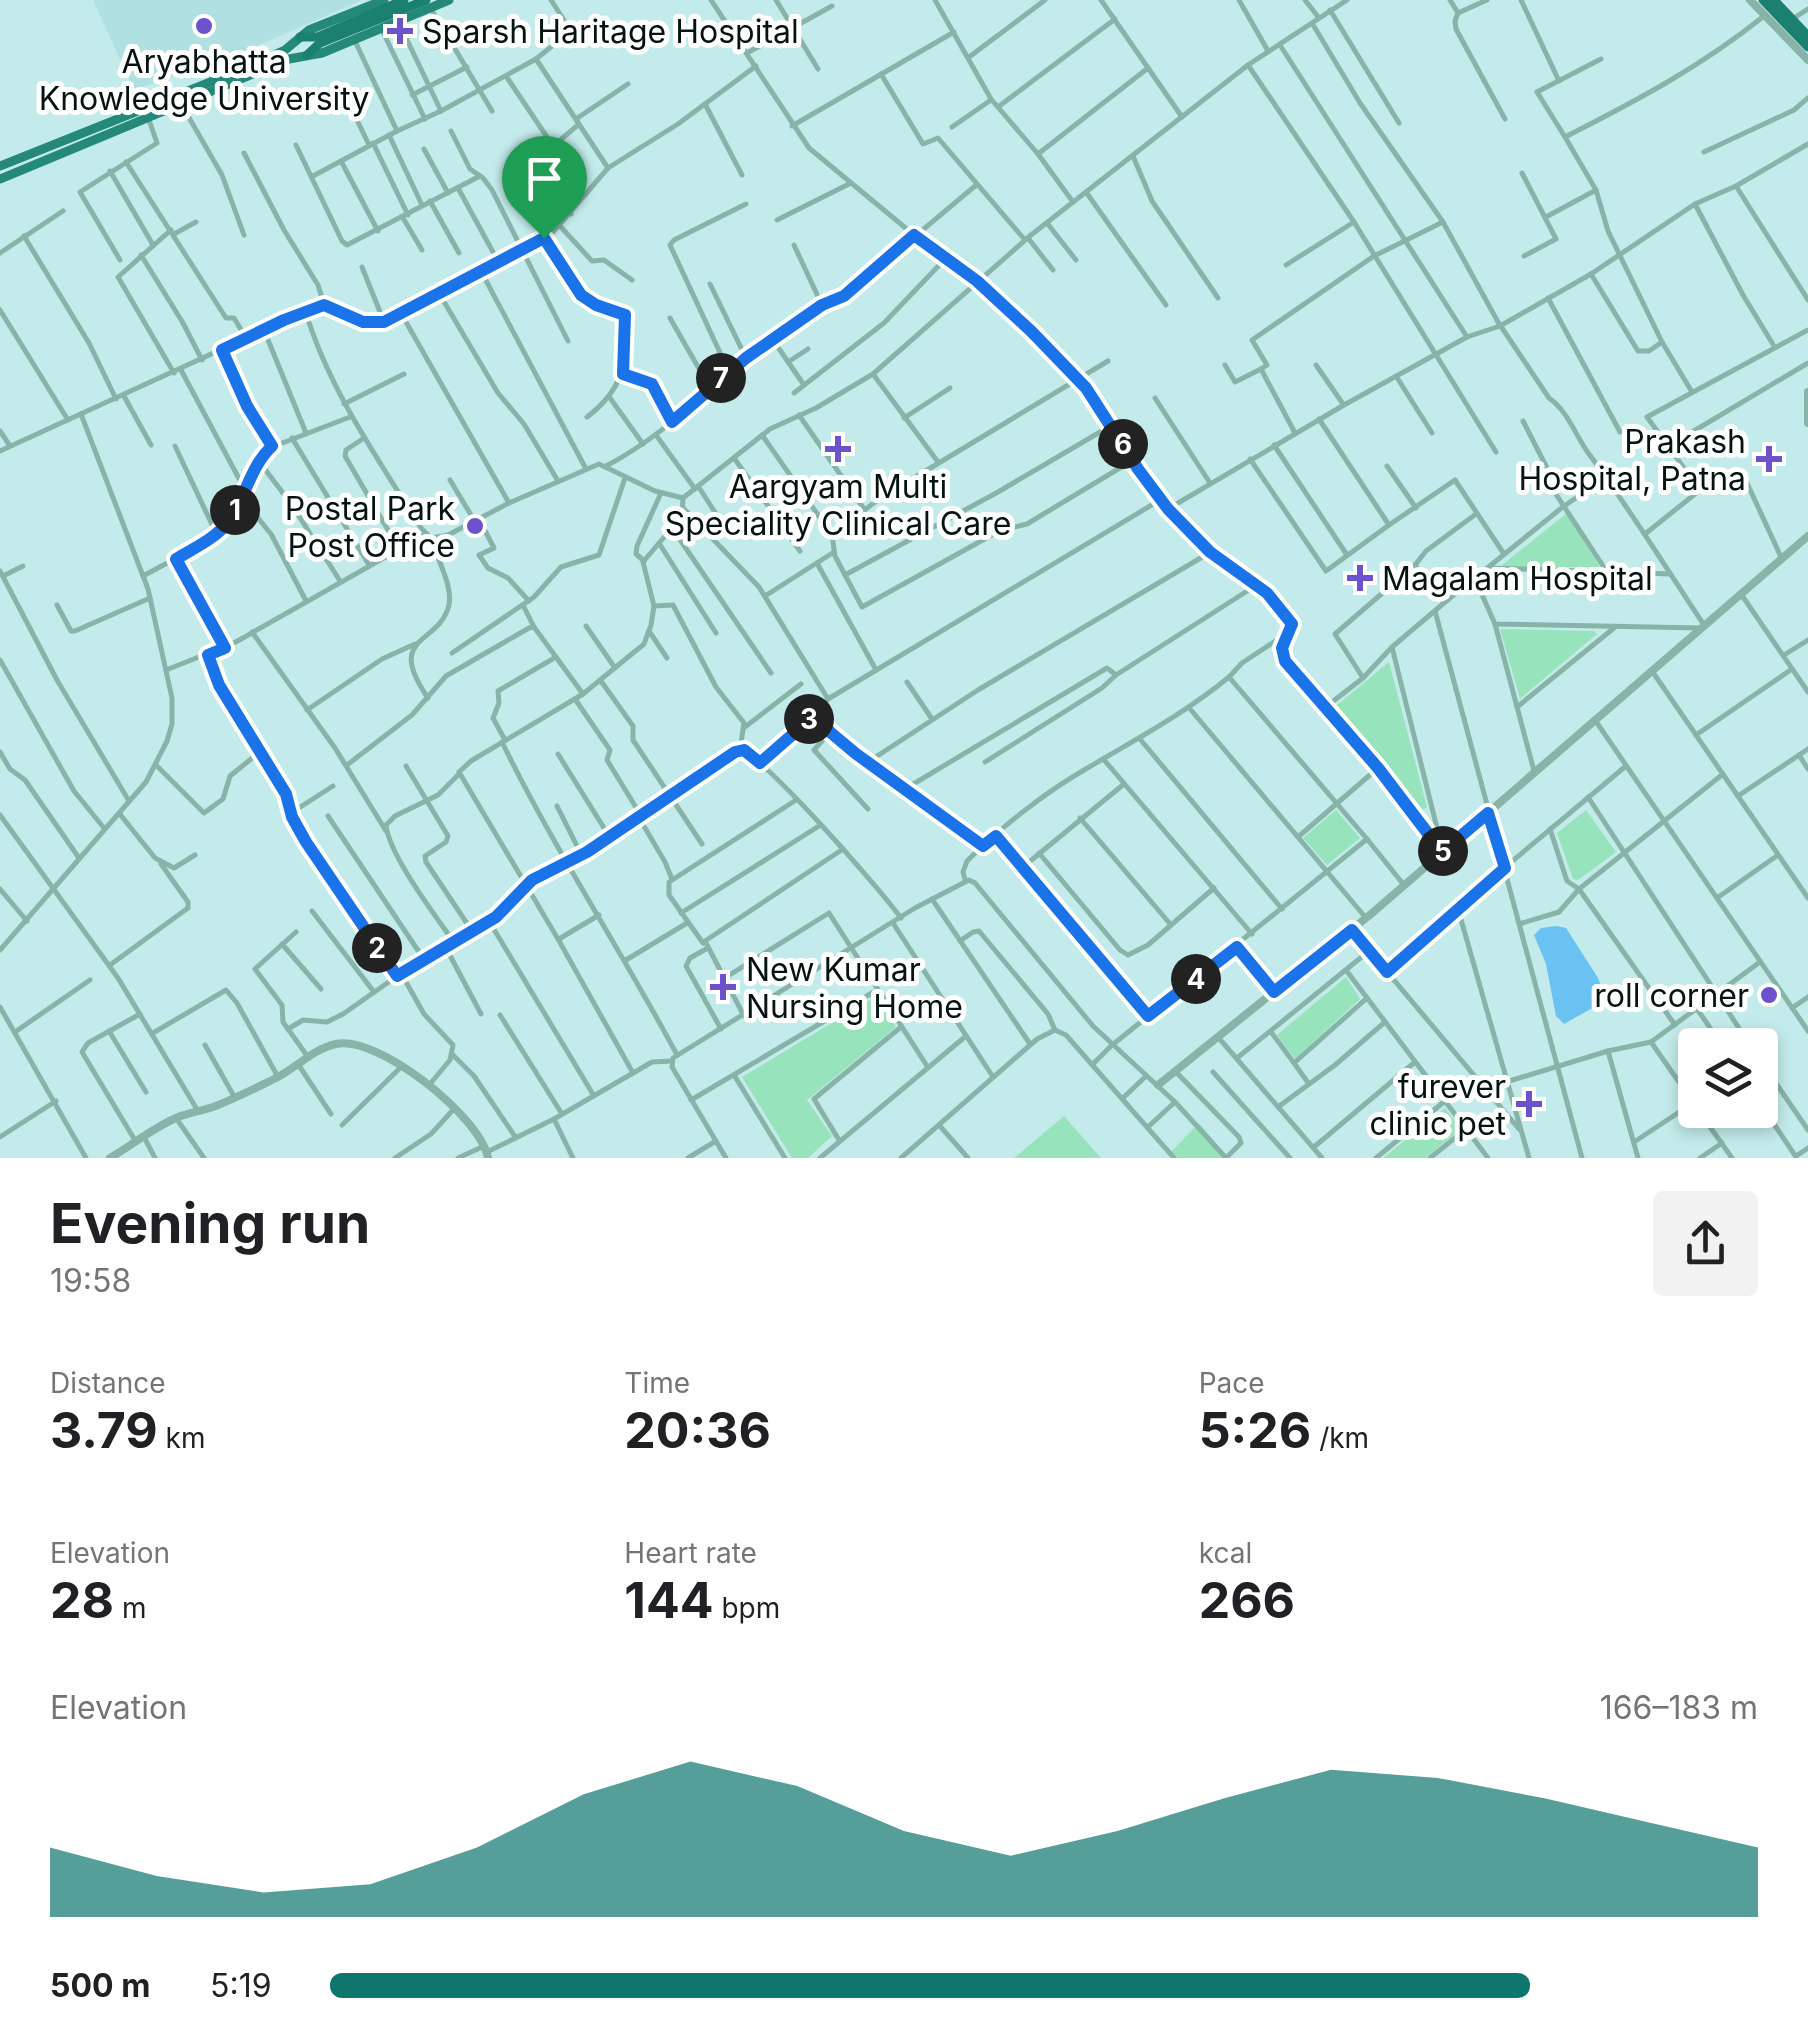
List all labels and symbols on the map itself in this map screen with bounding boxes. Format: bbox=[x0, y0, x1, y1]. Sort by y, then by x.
place label: Sparsh Haritage Hospital bbox=[422, 12, 799, 51]
marker: Aryabhatta Knowledge University bbox=[193, 15, 215, 37]
marker: Sparsh Haritage Hospital bbox=[387, 18, 413, 44]
place label: Aryabhatta Knowledge University bbox=[39, 42, 369, 118]
pin bbox=[502, 136, 587, 239]
pin: 7 bbox=[696, 353, 746, 403]
pin: 6 bbox=[1098, 419, 1148, 469]
place label: Prakash Hospital, Patna bbox=[1518, 422, 1746, 498]
marker: Aargyam Multi Speciality Clinical Care bbox=[825, 436, 851, 462]
marker: Prakash Hospital, Patna bbox=[1756, 446, 1782, 472]
place label: Aargyam Multi Speciality Clinical Care bbox=[665, 467, 1011, 543]
pin: 1 bbox=[210, 485, 260, 535]
place label: Postal Park Post Office bbox=[285, 489, 455, 565]
marker: Postal Park Post Office bbox=[464, 515, 486, 537]
place label: Magalam Hospital bbox=[1382, 559, 1653, 598]
marker: Magalam Hospital bbox=[1347, 565, 1373, 591]
pin: 3 bbox=[784, 694, 834, 744]
pin: 5 bbox=[1418, 826, 1468, 876]
pin: 2 bbox=[352, 923, 402, 973]
place label: New Kumar Nursing Home bbox=[746, 950, 963, 1026]
pin: 4 bbox=[1171, 954, 1221, 1004]
marker: New Kumar Nursing Home bbox=[710, 974, 736, 1000]
place label: roll corner bbox=[1594, 976, 1749, 1015]
marker: roll corner bbox=[1758, 984, 1780, 1006]
place label: furever clinic pet bbox=[1370, 1067, 1506, 1143]
marker: furever clinic pet bbox=[1516, 1091, 1542, 1117]

